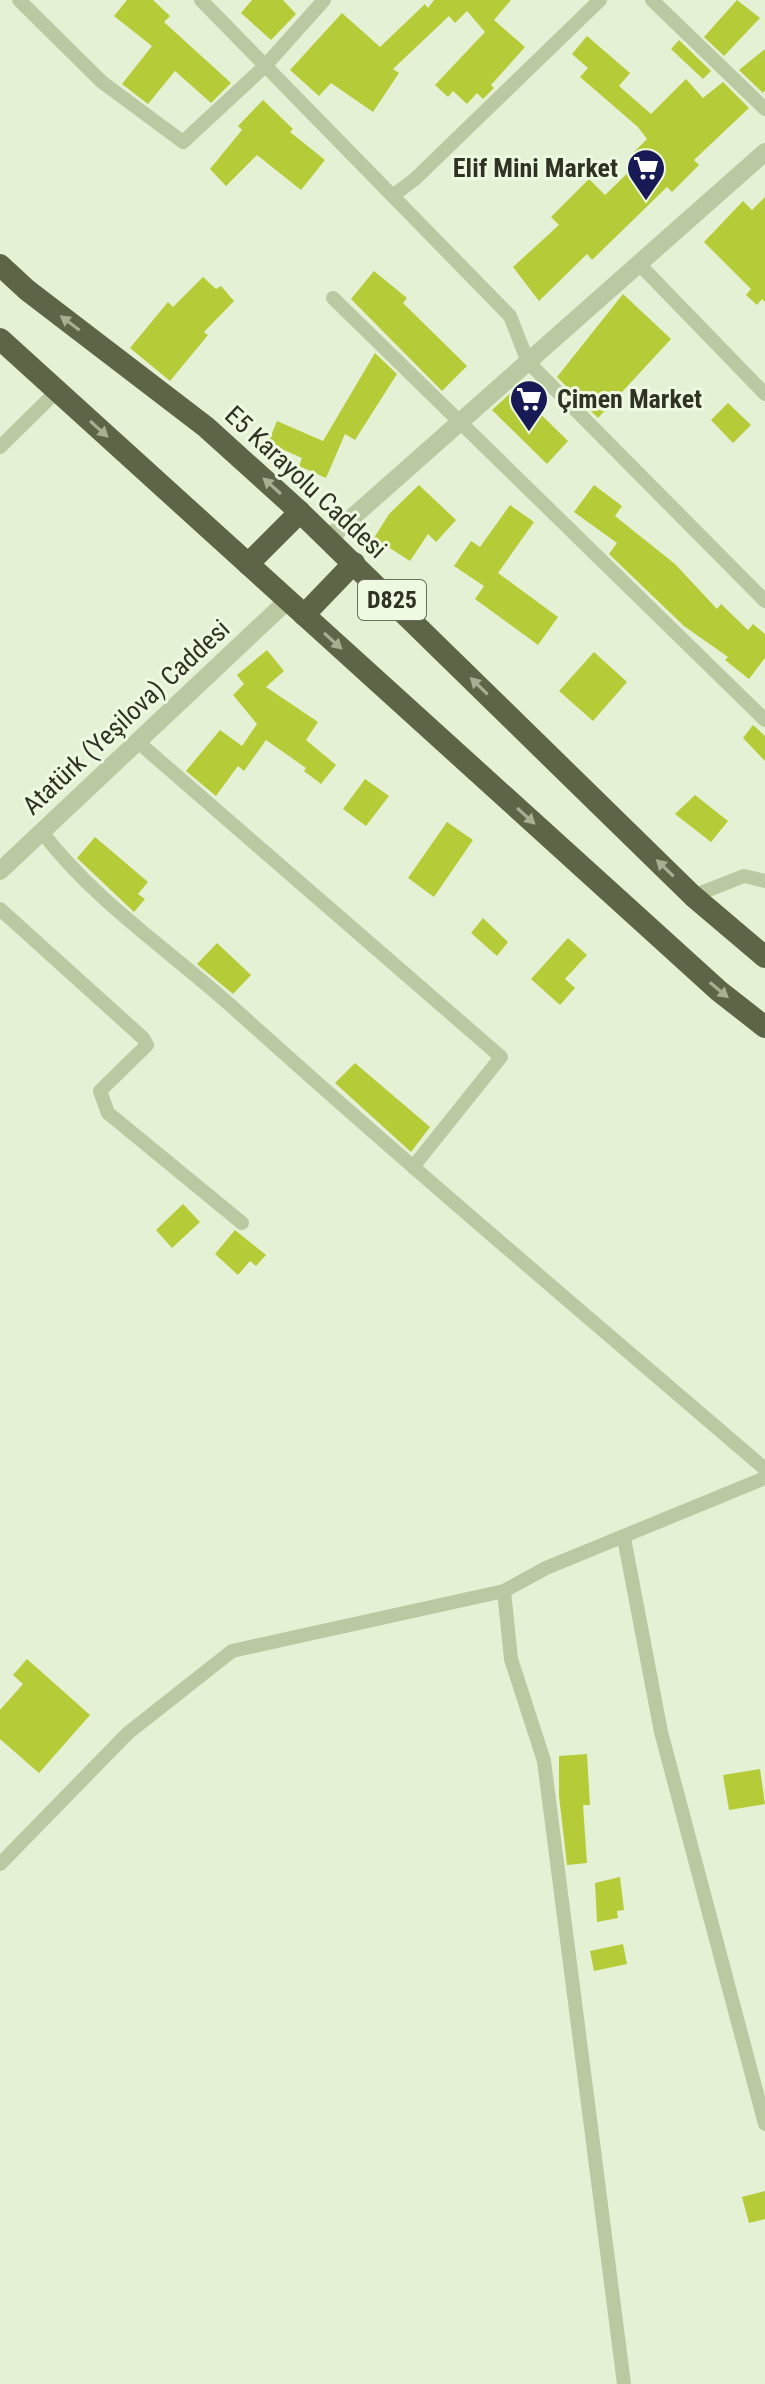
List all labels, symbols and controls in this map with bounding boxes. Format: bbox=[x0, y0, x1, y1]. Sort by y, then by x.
supermarket icon: Elif Mini Market bbox=[625, 147, 667, 202]
place label: Elif Mini Market bbox=[453, 153, 618, 183]
one-way arrow bbox=[60, 315, 80, 331]
supermarket icon: Çimen Market bbox=[508, 378, 550, 433]
place label: Çimen Market bbox=[557, 384, 702, 414]
street label: E5 Karayolu Caddesi bbox=[219, 400, 393, 564]
one-way arrow bbox=[90, 420, 109, 438]
one-way arrow bbox=[262, 478, 281, 496]
road number: D825 bbox=[358, 580, 426, 620]
street label: Atatürk (Yeşilova) Caddesi bbox=[16, 613, 236, 821]
one-way arrow bbox=[324, 632, 343, 650]
one-way arrow bbox=[470, 677, 489, 696]
one-way arrow bbox=[516, 807, 536, 825]
one-way arrow bbox=[656, 859, 675, 878]
one-way arrow bbox=[708, 981, 728, 998]

